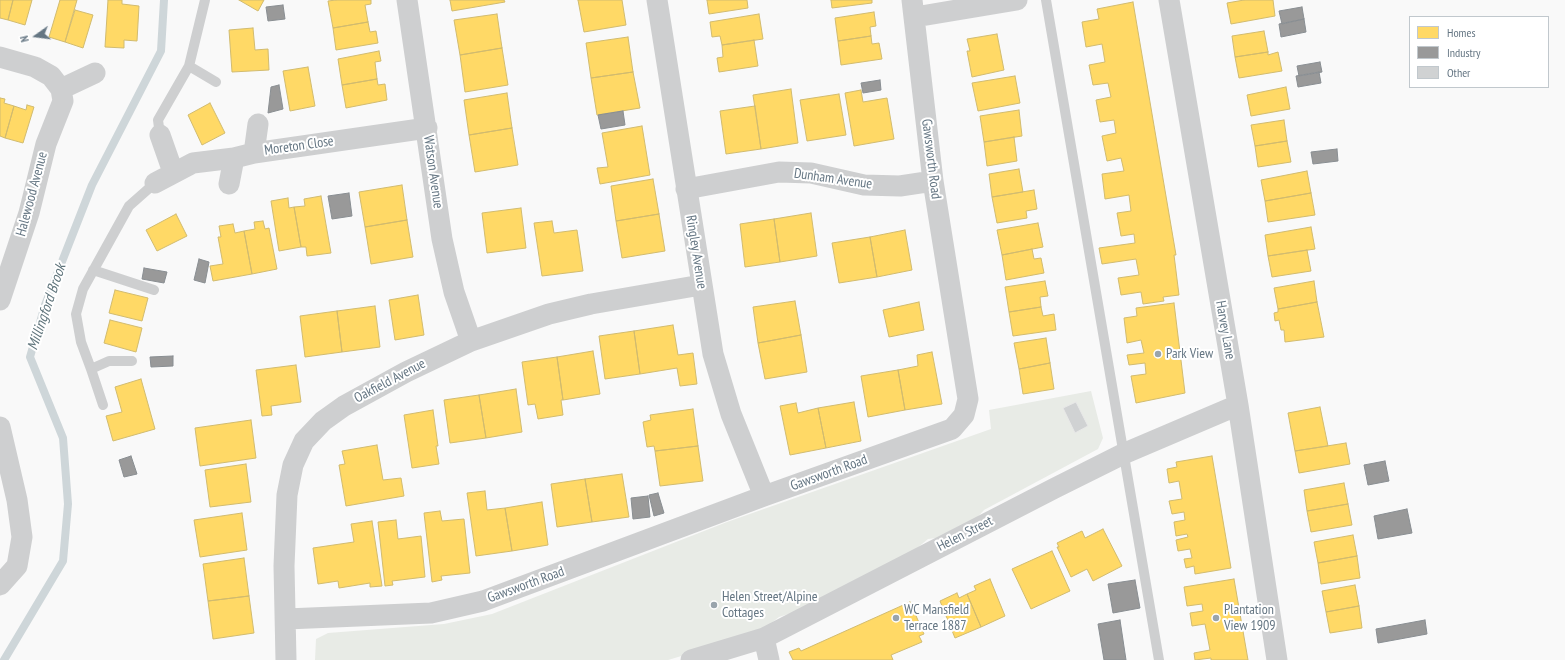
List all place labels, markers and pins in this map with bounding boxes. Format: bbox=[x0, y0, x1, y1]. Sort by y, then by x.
place label: Park View bbox=[1166, 346, 1213, 362]
marker: Park View bbox=[1153, 349, 1163, 359]
place label: Helen Street/Alpine Cottages bbox=[722, 589, 817, 622]
marker: Helen Street/Alpine Cottages bbox=[709, 600, 719, 610]
place label: WC Mansfield Terrace 1887 bbox=[904, 602, 969, 634]
place label: Plantation View 1909 bbox=[1224, 602, 1276, 634]
marker: WC Mansfield Terrace 1887 bbox=[891, 613, 901, 623]
marker: Plantation View 1909 bbox=[1211, 613, 1221, 623]

